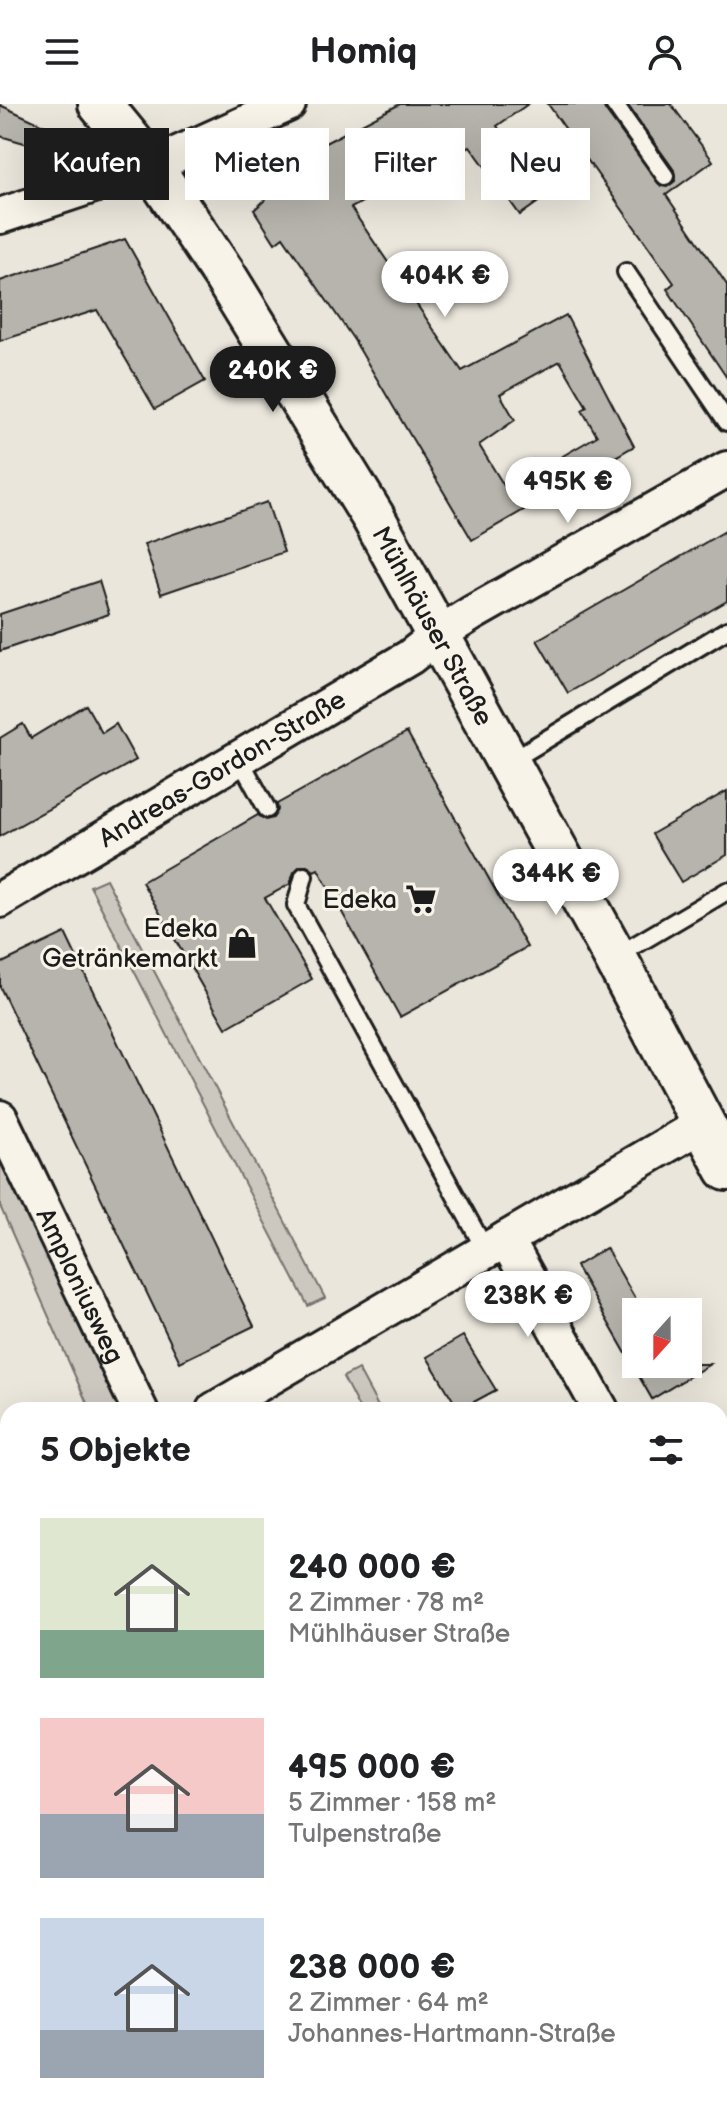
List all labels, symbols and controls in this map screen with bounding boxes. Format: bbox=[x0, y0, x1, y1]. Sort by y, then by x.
icon: menu bbox=[40, 30, 84, 74]
icon: person bbox=[643, 30, 687, 74]
text: Homiq bbox=[310, 31, 417, 74]
chip: Kaufen bbox=[24, 128, 169, 200]
chip: Mieten bbox=[185, 128, 329, 200]
chip: Filter bbox=[345, 128, 465, 200]
chip: Neu bbox=[481, 128, 590, 200]
pin: 404K € bbox=[380, 251, 510, 319]
text: 404K € bbox=[399, 261, 491, 292]
pin: 240K € bbox=[208, 346, 338, 414]
text: 240K € bbox=[228, 356, 318, 387]
pin: 495K € bbox=[503, 457, 633, 525]
text: 495K € bbox=[523, 467, 613, 498]
street label: Mühlhäuser Straße bbox=[364, 522, 499, 732]
street label: Andreas-Gordon-Straße bbox=[94, 685, 352, 855]
pin: 344K € bbox=[491, 849, 621, 917]
text: 344K € bbox=[511, 859, 601, 890]
supermarket icon: Edeka bbox=[404, 882, 438, 916]
place label: Edeka bbox=[323, 885, 397, 916]
place label: Edeka Getränkemarkt bbox=[42, 914, 218, 975]
shop icon: Edeka Getränkemarkt bbox=[225, 926, 259, 960]
street label: Amploniusweg bbox=[29, 1204, 129, 1369]
pin: 238K € bbox=[463, 1271, 593, 1339]
text: 238K € bbox=[483, 1281, 573, 1312]
north arrow bbox=[622, 1298, 702, 1378]
map controls bbox=[622, 1298, 702, 1378]
icon: filters bbox=[644, 1428, 688, 1472]
text: 5 Objekte bbox=[40, 1430, 191, 1471]
text: 240 000 € bbox=[288, 1547, 456, 1588]
icon: home bbox=[104, 1550, 200, 1646]
text: 2 Zimmer · 78 m² bbox=[288, 1588, 484, 1619]
text: Mühlhäuser Straße bbox=[288, 1619, 510, 1650]
text: 495 000 € bbox=[288, 1747, 455, 1788]
icon: home bbox=[104, 1750, 200, 1846]
text: 5 Zimmer · 158 m² bbox=[288, 1788, 497, 1819]
text: Tulpenstraße bbox=[288, 1819, 441, 1850]
text: 238 000 € bbox=[288, 1947, 455, 1988]
icon: home bbox=[104, 1950, 200, 2046]
text: 2 Zimmer · 64 m² bbox=[288, 1988, 489, 2019]
text: Johannes-Hartmann-Straße bbox=[288, 2019, 616, 2050]

